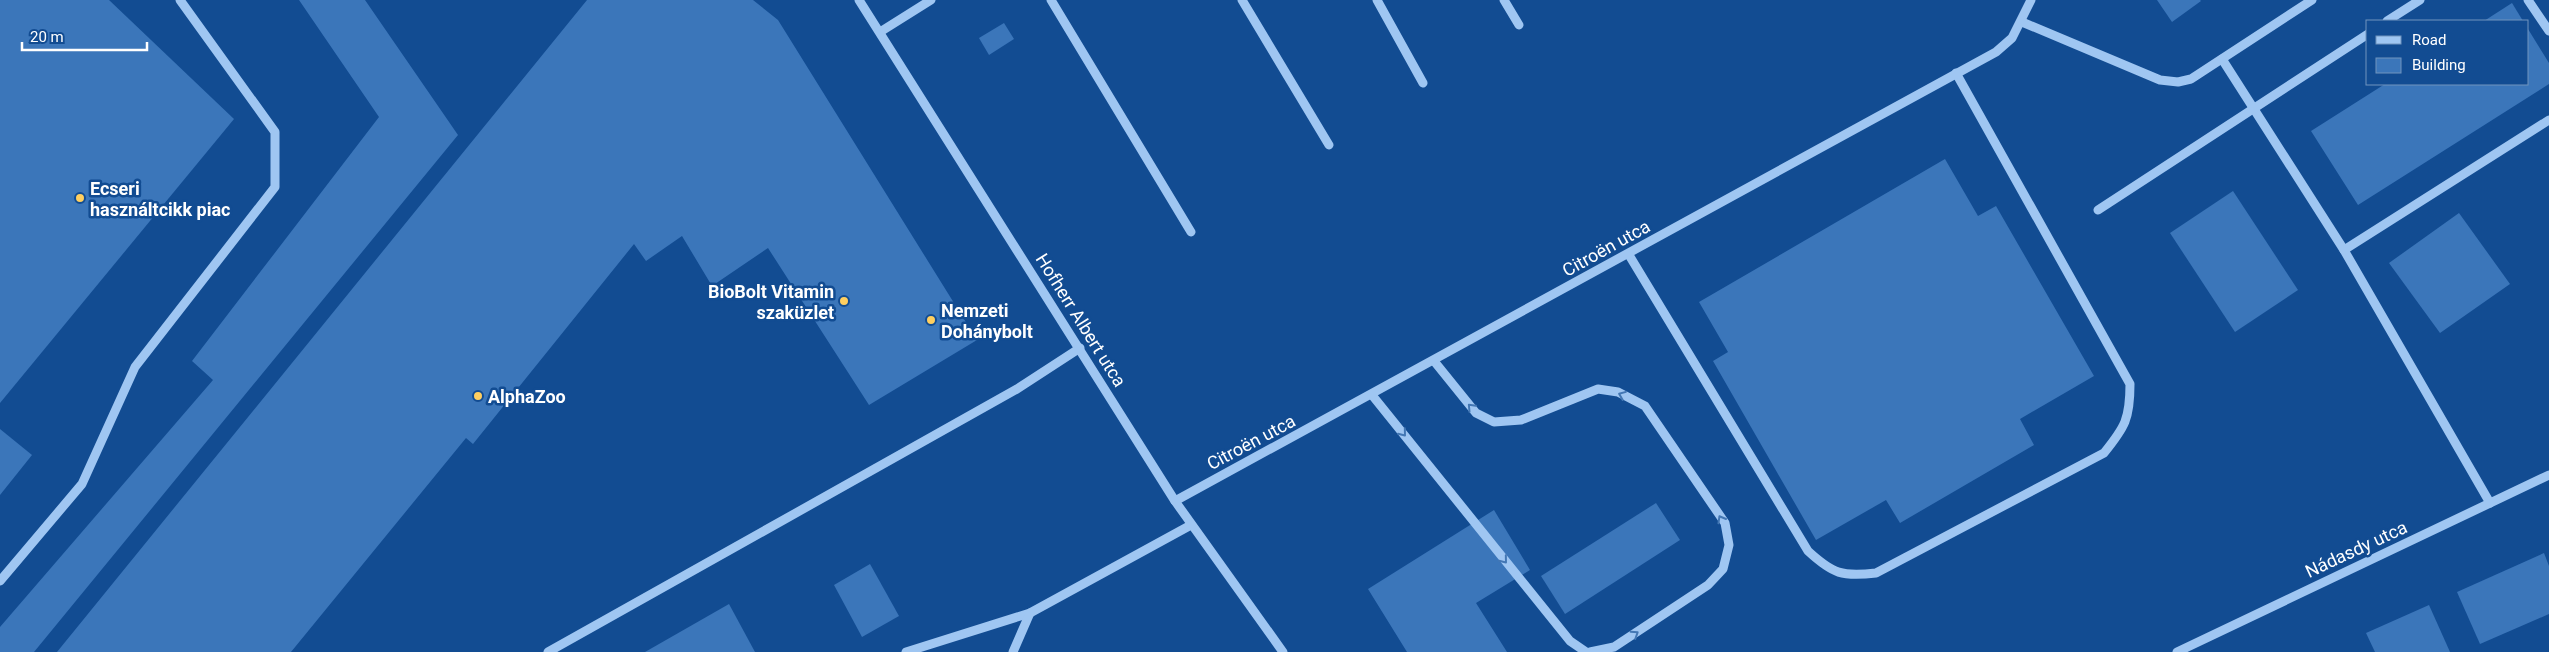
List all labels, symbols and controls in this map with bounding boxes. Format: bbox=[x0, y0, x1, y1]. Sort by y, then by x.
scale bar bbox=[22, 20, 148, 52]
legend bbox=[2366, 20, 2529, 85]
text: 20 m bbox=[30, 28, 64, 46]
text: Road bbox=[2412, 31, 2446, 49]
text: Building bbox=[2412, 56, 2466, 74]
place label: Ecseri használtcikk piac bbox=[90, 178, 230, 220]
marker: Ecseri használtcikk piac bbox=[74, 192, 86, 204]
street label: Citroën utca bbox=[1558, 215, 1654, 281]
street label: Hofherr Albert utca bbox=[1032, 249, 1130, 391]
place label: BioBolt Vitamin szaküzlet bbox=[708, 281, 834, 323]
marker: BioBolt Vitamin szaküzlet bbox=[838, 295, 850, 307]
place label: Nemzeti Dohánybolt bbox=[941, 300, 1033, 342]
marker: Nemzeti Dohánybolt bbox=[925, 314, 937, 326]
place label: AlphaZoo bbox=[488, 386, 566, 407]
marker: AlphaZoo bbox=[472, 390, 484, 402]
one-way arrow bbox=[1618, 391, 1627, 401]
one-way arrow bbox=[1468, 403, 1477, 412]
street label: Citroën utca bbox=[1203, 410, 1299, 474]
one-way arrow bbox=[1397, 427, 1405, 436]
one-way arrow bbox=[1718, 515, 1728, 524]
street label: Nádasdy utca bbox=[2302, 516, 2410, 582]
one-way arrow bbox=[1499, 554, 1507, 563]
one-way arrow bbox=[1629, 631, 1638, 640]

